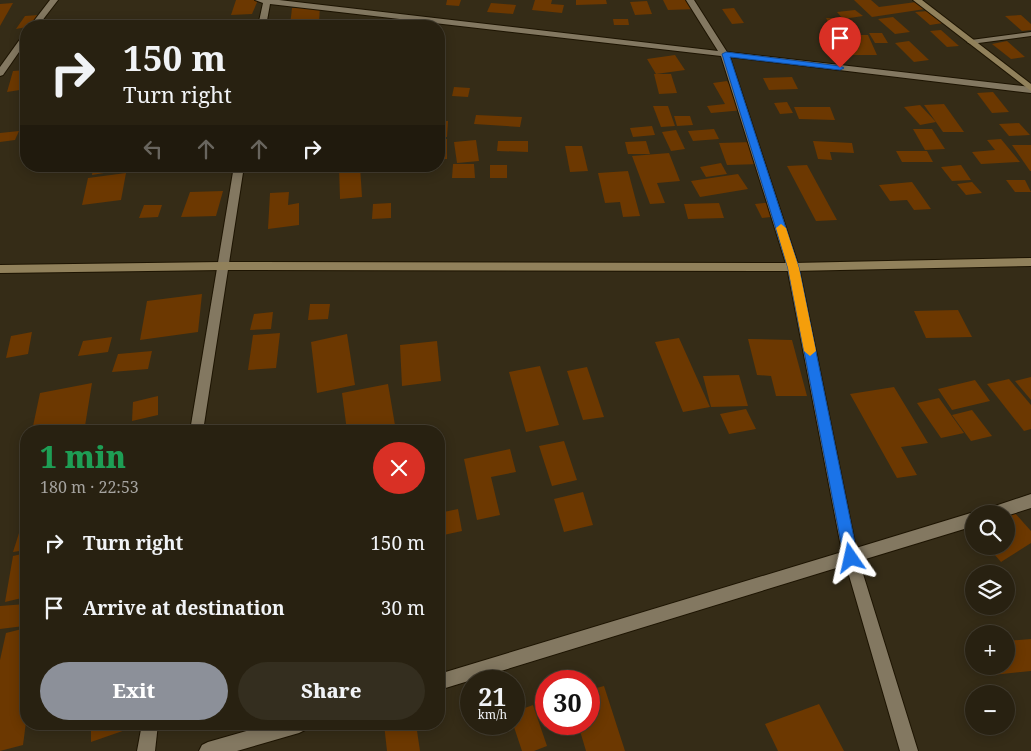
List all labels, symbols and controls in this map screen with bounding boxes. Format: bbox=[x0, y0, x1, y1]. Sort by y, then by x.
pin bbox=[819, 17, 861, 68]
icon: arrive bbox=[826, 24, 854, 52]
text: 150 m bbox=[123, 34, 226, 81]
icon: right bbox=[40, 40, 105, 105]
text: Turn right bbox=[123, 79, 232, 109]
icon: left bbox=[139, 135, 167, 163]
icon: ahead bbox=[192, 135, 220, 163]
icon: ahead bbox=[245, 135, 273, 163]
icon: right bbox=[298, 135, 326, 163]
text: 1 min bbox=[40, 436, 126, 477]
button: close bbox=[373, 442, 425, 494]
text: 180 m · 22:53 bbox=[40, 476, 139, 498]
map controls bbox=[965, 505, 1015, 735]
button: search bbox=[965, 505, 1015, 555]
icon: right bbox=[40, 529, 68, 557]
text: Turn right bbox=[83, 530, 183, 556]
text: 150 m bbox=[370, 530, 425, 556]
position arrow bbox=[824, 531, 876, 583]
button: layers bbox=[965, 565, 1015, 615]
icon: arrive bbox=[40, 594, 68, 622]
text: Arrive at destination bbox=[83, 595, 285, 621]
text: 30 m bbox=[381, 595, 425, 621]
button: + bbox=[965, 625, 1015, 675]
button: Exit bbox=[40, 662, 228, 720]
button: Share bbox=[238, 662, 425, 720]
speed limit sign: 30 bbox=[535, 670, 600, 735]
text: 21 bbox=[478, 679, 507, 713]
button: − bbox=[965, 685, 1015, 735]
text: km/h bbox=[478, 706, 507, 723]

